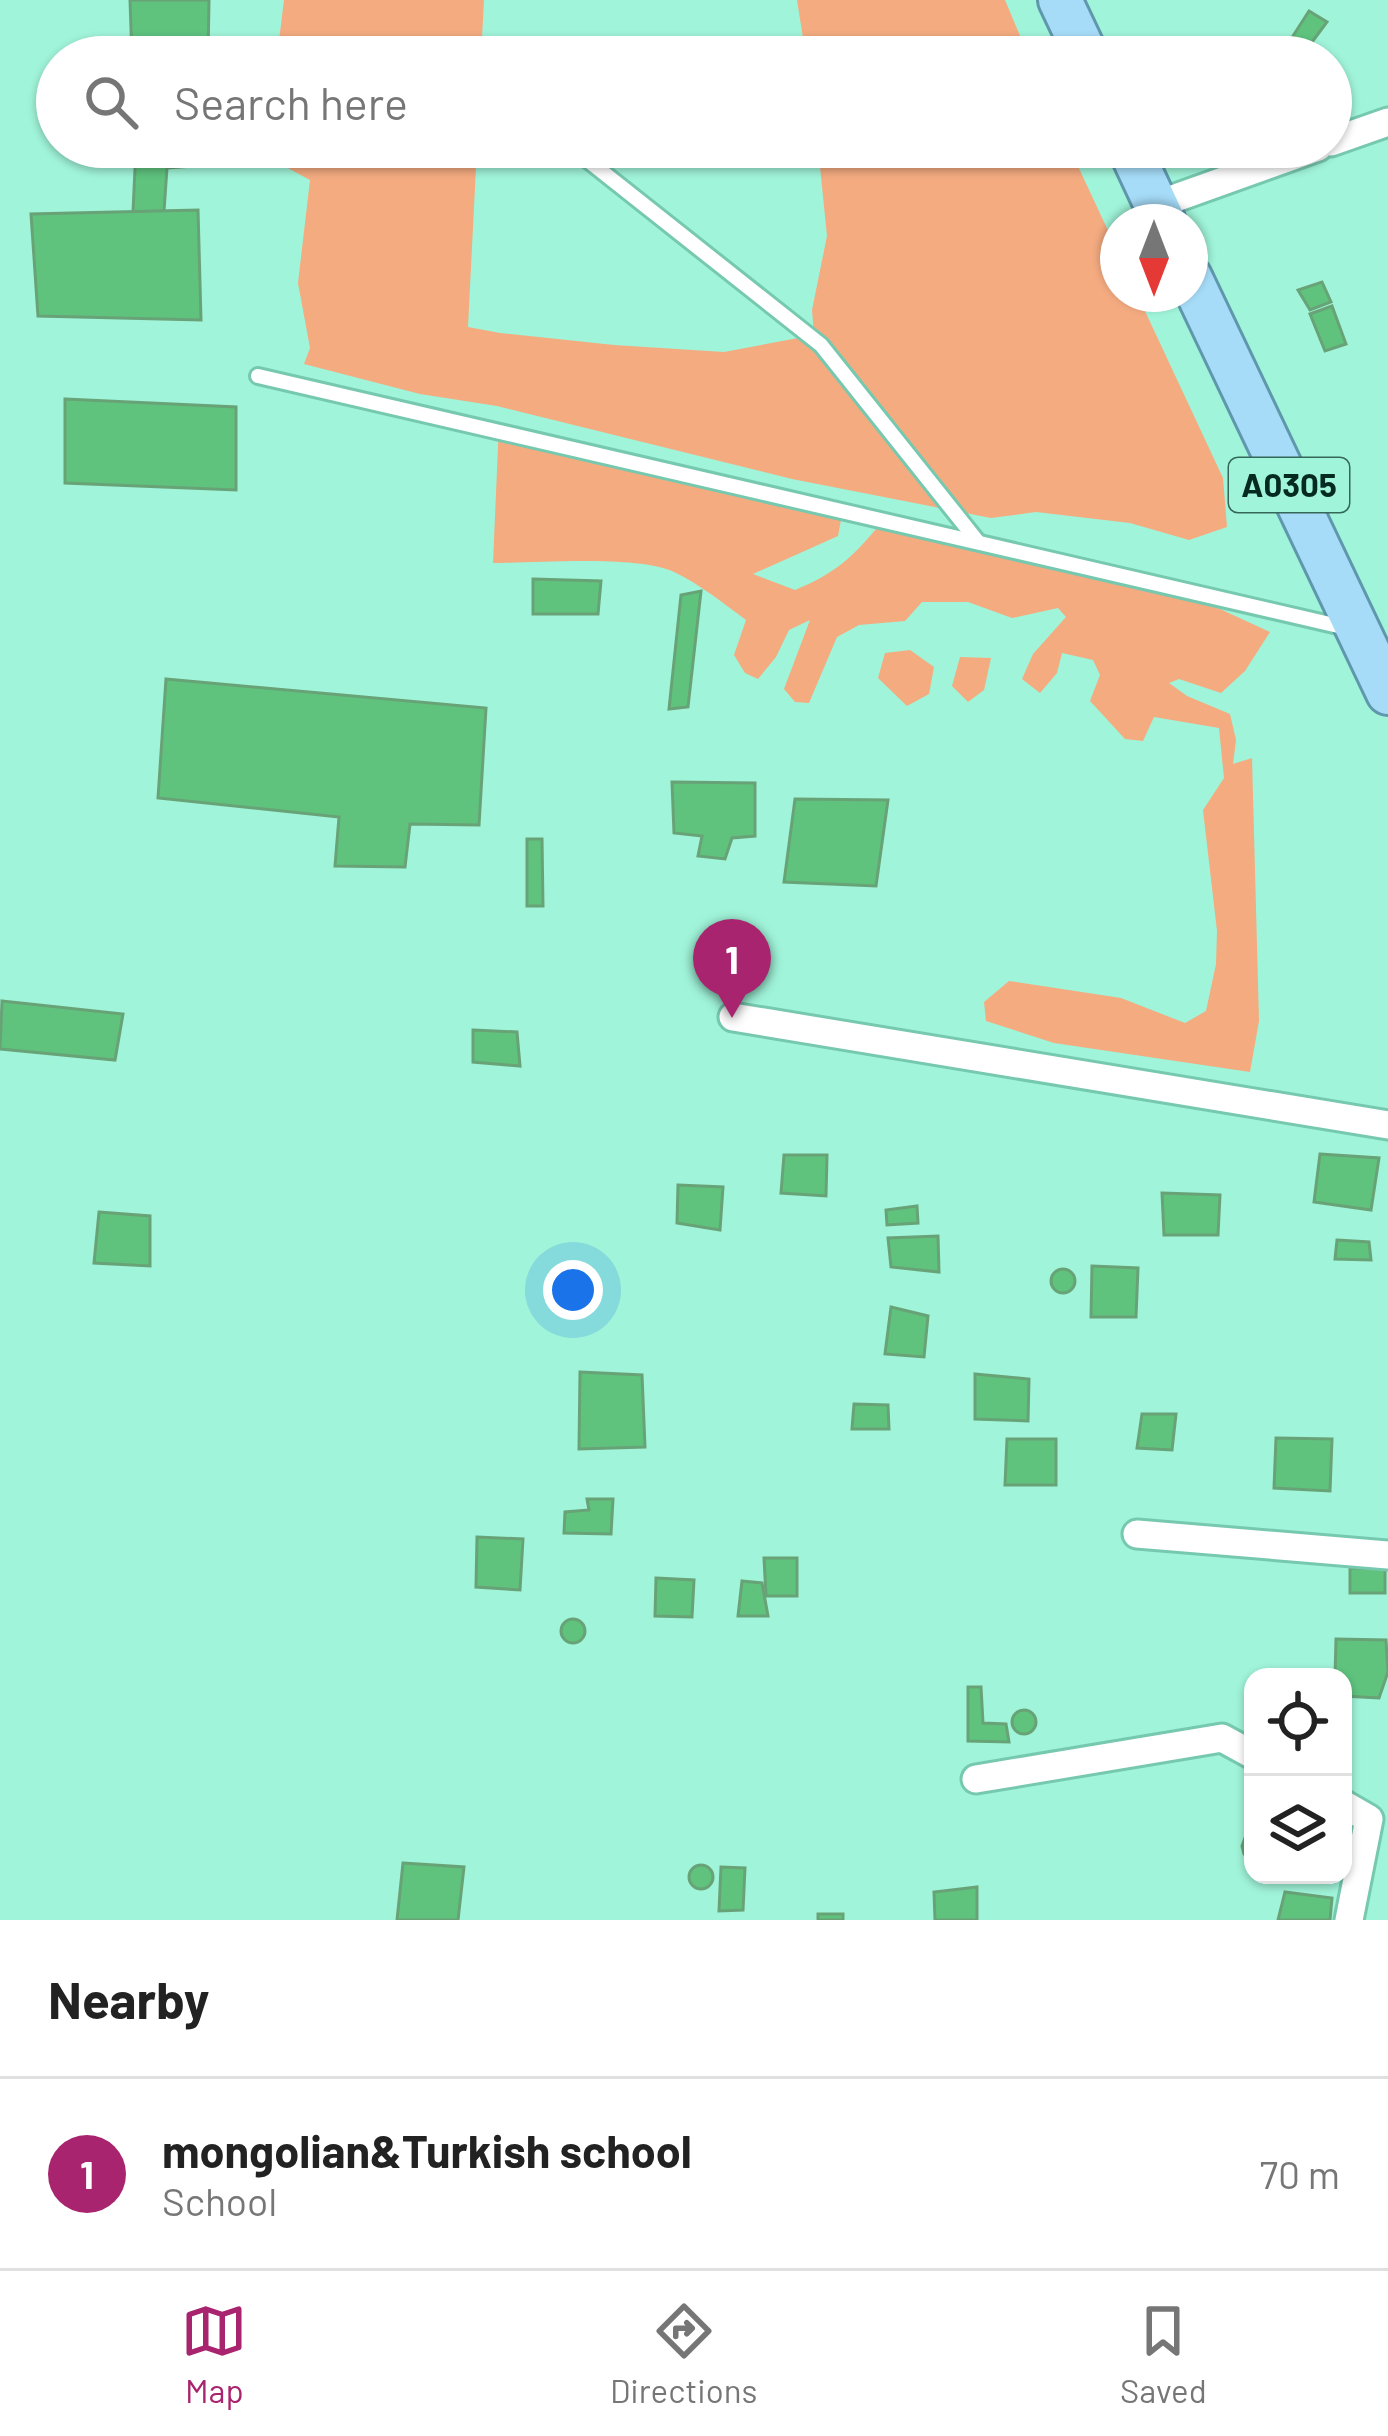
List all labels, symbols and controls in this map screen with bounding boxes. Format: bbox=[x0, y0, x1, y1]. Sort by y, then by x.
search box bbox=[36, 36, 1352, 168]
icon: search bbox=[78, 69, 144, 135]
text: Search here bbox=[174, 75, 408, 129]
north arrow bbox=[1100, 204, 1208, 312]
road number: A0305 bbox=[1229, 458, 1349, 512]
pin: 1 bbox=[693, 919, 771, 1018]
your location bbox=[543, 1260, 603, 1320]
map controls bbox=[1244, 1668, 1352, 1884]
button: locate bbox=[1244, 1668, 1352, 1776]
button: layers bbox=[1244, 1776, 1352, 1884]
text: Nearby bbox=[48, 1968, 209, 2029]
text: mongolian&Turkish school bbox=[162, 2123, 692, 2177]
text: 1 bbox=[80, 2150, 94, 2197]
text: 70 m bbox=[1259, 2150, 1340, 2197]
text: School bbox=[162, 2177, 277, 2224]
tab: Map bbox=[181, 2298, 247, 2410]
tab: Directions bbox=[610, 2298, 757, 2410]
tab: Saved bbox=[1120, 2298, 1207, 2410]

